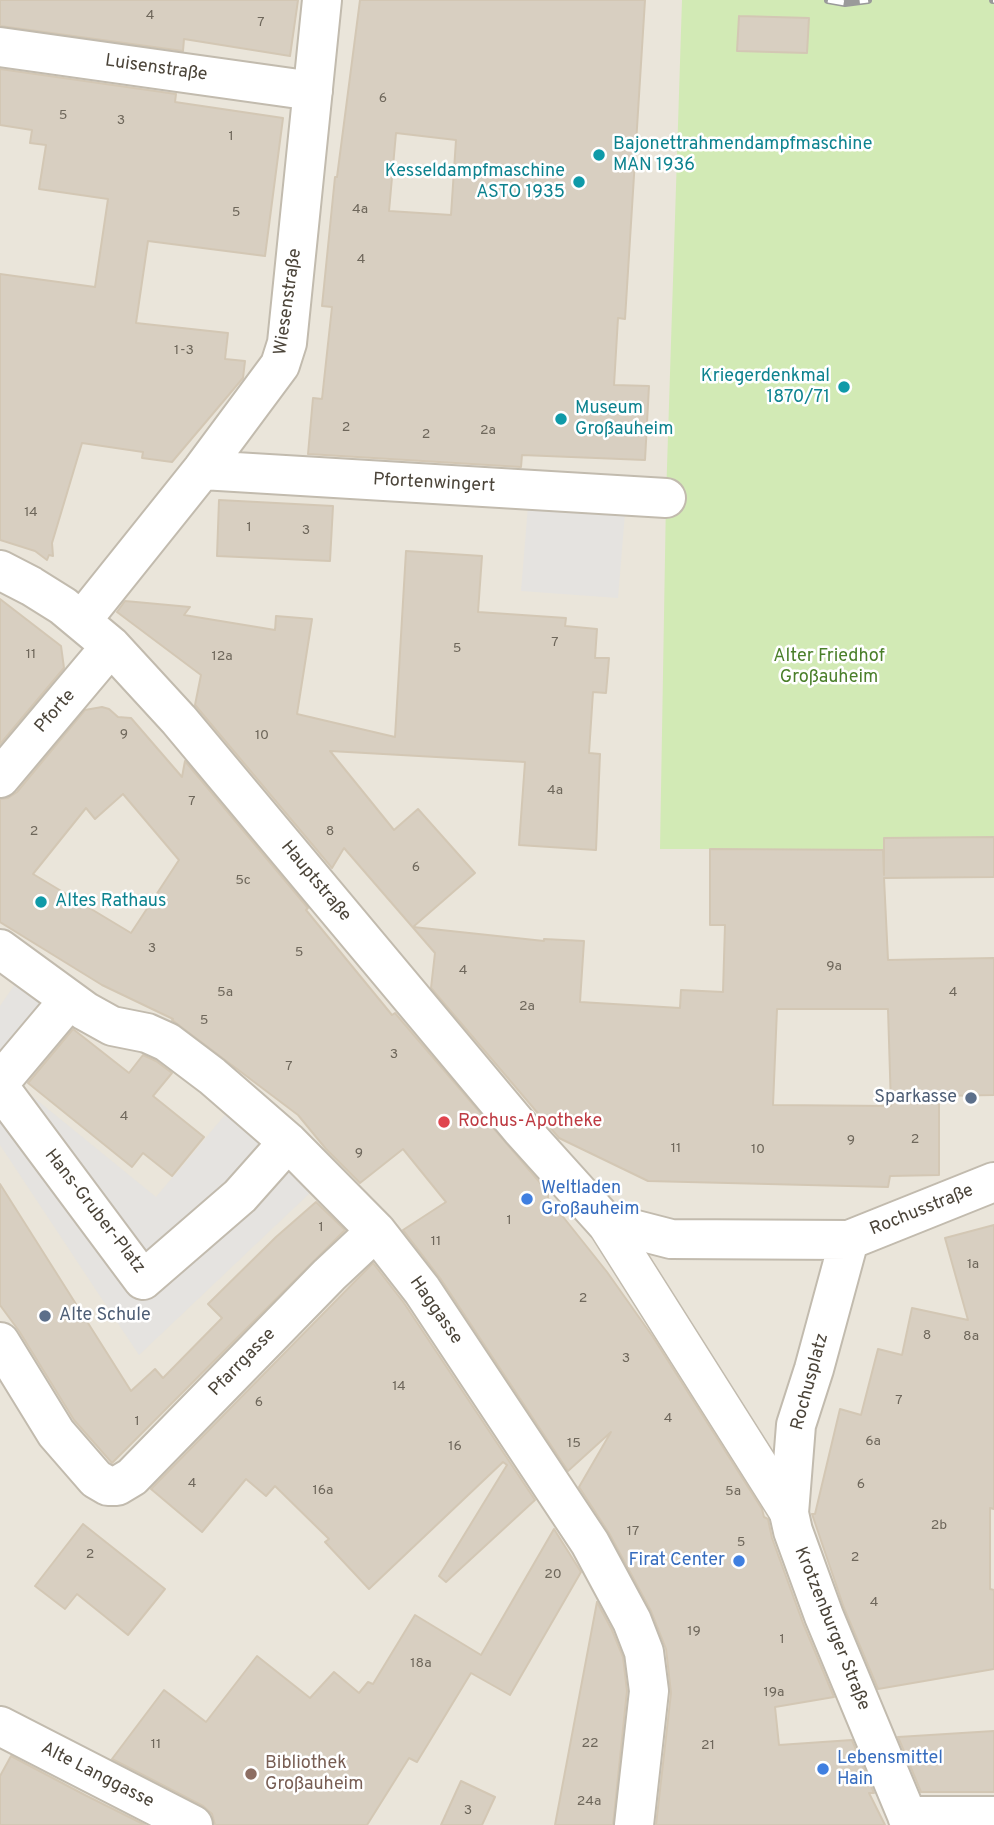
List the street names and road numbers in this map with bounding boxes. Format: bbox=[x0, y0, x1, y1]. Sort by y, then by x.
street label: Luisenstraße bbox=[103, 51, 209, 87]
street label: Wiesenstraße bbox=[271, 247, 307, 357]
street label: Pfortenwingert bbox=[372, 470, 496, 498]
street label: Pforte bbox=[31, 686, 81, 738]
street label: Hauptstraße bbox=[275, 837, 355, 927]
street label: Hans-Gruber-Platz bbox=[39, 1146, 149, 1278]
street label: Rochusstraße bbox=[867, 1180, 977, 1242]
street label: Haggasse bbox=[404, 1273, 466, 1349]
street label: Pfarrgasse bbox=[205, 1324, 281, 1402]
street label: Rochusplatz bbox=[788, 1331, 834, 1433]
street label: Krotzenburger Straße bbox=[788, 1544, 874, 1714]
street label: Alte Langgasse bbox=[37, 1738, 157, 1814]

